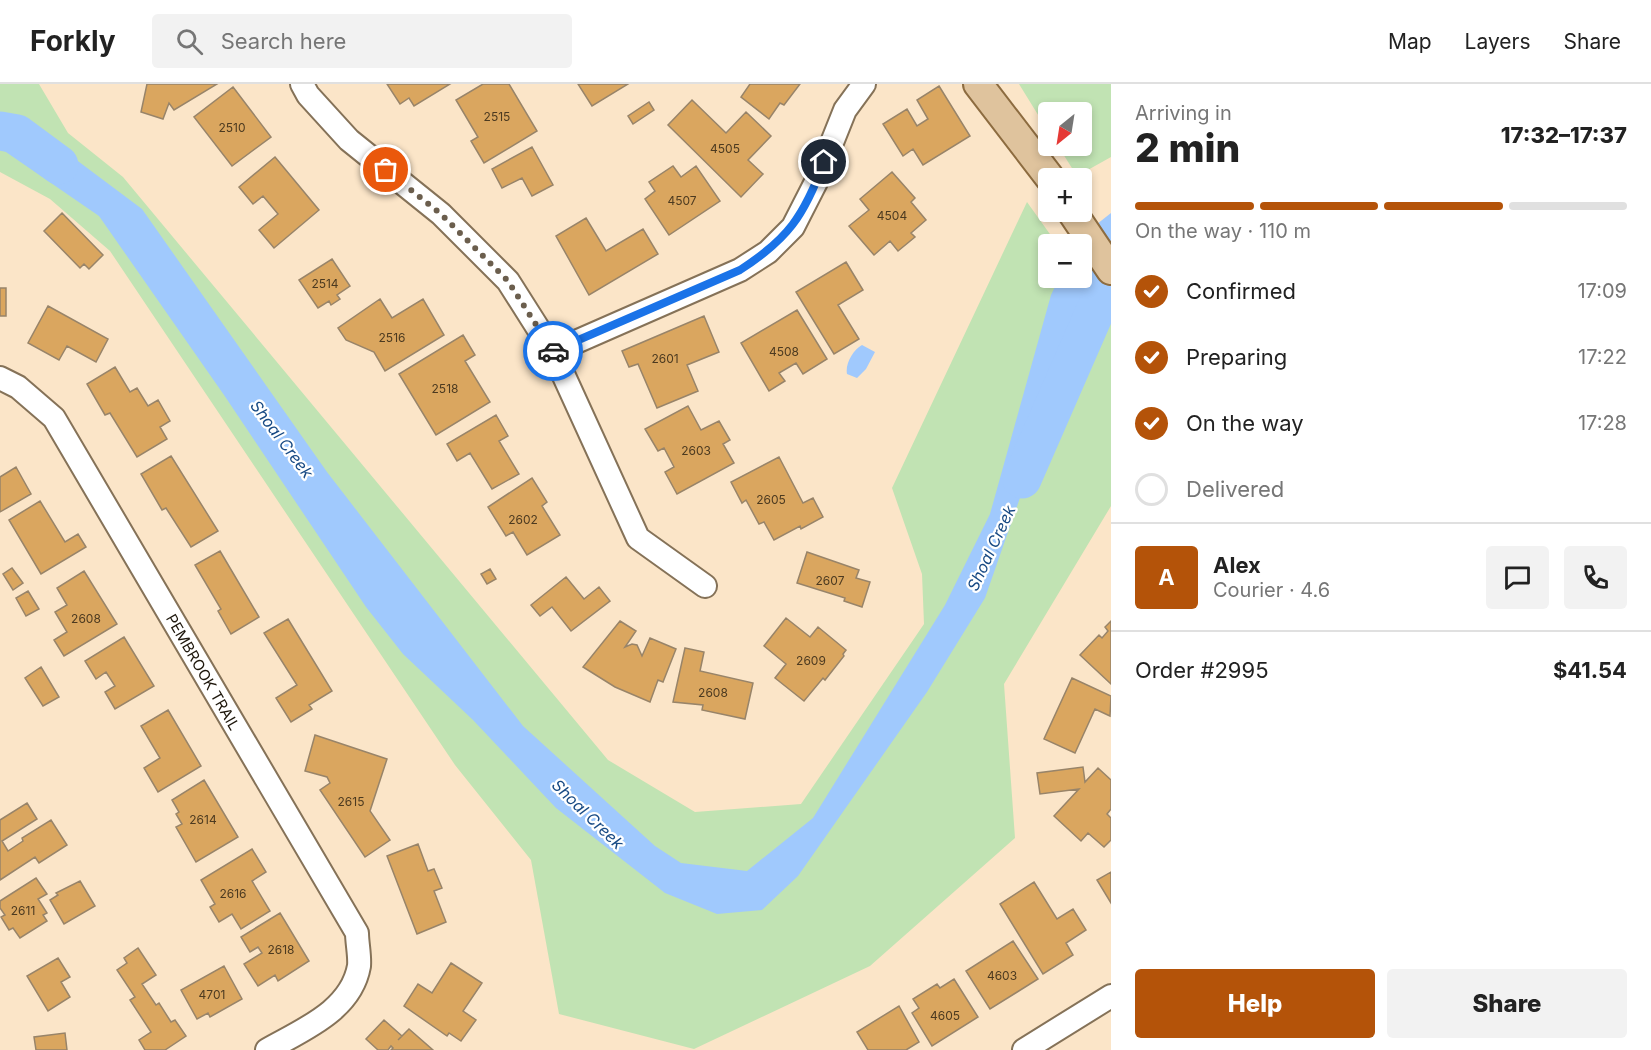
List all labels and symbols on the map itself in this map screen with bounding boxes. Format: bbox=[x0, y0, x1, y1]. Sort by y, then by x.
north arrow bbox=[1038, 102, 1092, 156]
house number: 2515 bbox=[484, 109, 510, 124]
house number: 2510 bbox=[218, 120, 246, 135]
pin bbox=[798, 136, 849, 187]
house number: 4505 bbox=[710, 141, 740, 156]
pin bbox=[360, 144, 411, 195]
house number: 4507 bbox=[667, 193, 697, 208]
house number: 4504 bbox=[877, 208, 907, 223]
house number: 2514 bbox=[311, 276, 339, 291]
courier bbox=[523, 321, 583, 381]
house number: 2516 bbox=[379, 330, 405, 345]
house number: 4508 bbox=[769, 344, 799, 359]
house number: 2601 bbox=[651, 351, 679, 366]
house number: 2518 bbox=[432, 381, 458, 396]
water label: Shoal Creek bbox=[246, 396, 318, 482]
house number: 2603 bbox=[681, 443, 711, 458]
house number: 2605 bbox=[756, 492, 786, 507]
water label: Shoal Creek bbox=[962, 502, 1020, 594]
house number: 2602 bbox=[508, 512, 538, 527]
house number: 2607 bbox=[816, 573, 845, 588]
house number: 2608 bbox=[71, 611, 101, 626]
street label: PEMBROOK TRAIL bbox=[162, 611, 244, 733]
house number: 2609 bbox=[796, 653, 826, 668]
house number: 2608 bbox=[698, 685, 728, 700]
water label: Shoal Creek bbox=[548, 775, 628, 853]
house number: 2615 bbox=[338, 794, 364, 809]
house number: 2614 bbox=[189, 812, 217, 827]
house number: 2616 bbox=[219, 886, 247, 901]
house number: 2611 bbox=[11, 903, 35, 918]
house number: 2618 bbox=[267, 942, 295, 957]
house number: 4603 bbox=[987, 968, 1017, 983]
house number: 4701 bbox=[199, 987, 225, 1002]
house number: 4605 bbox=[930, 1008, 960, 1023]

